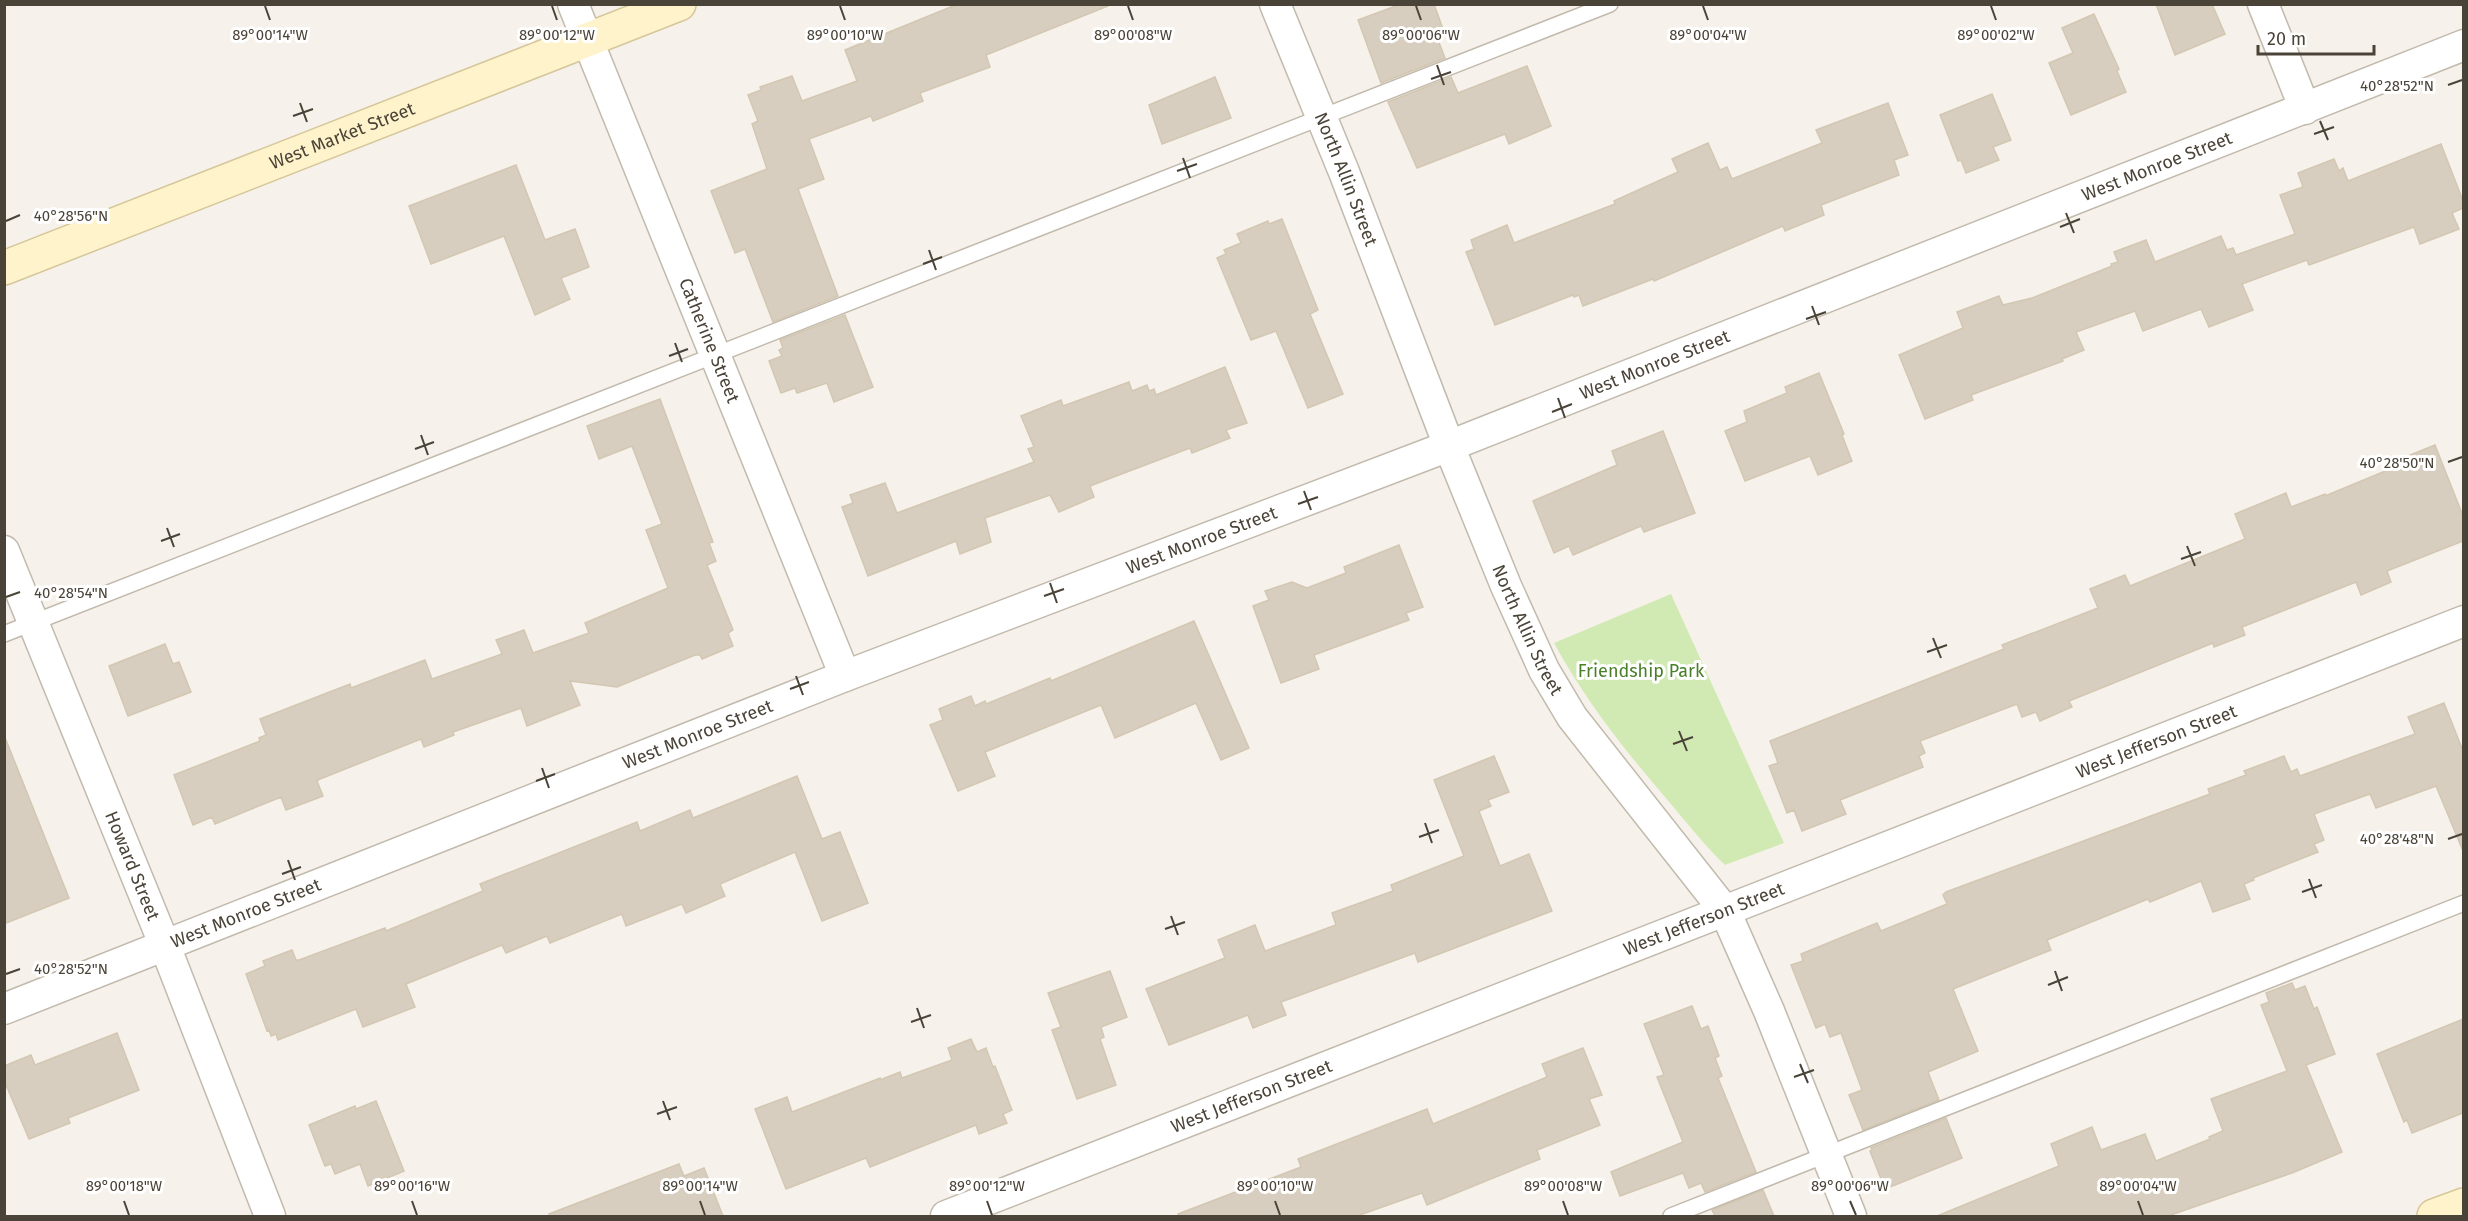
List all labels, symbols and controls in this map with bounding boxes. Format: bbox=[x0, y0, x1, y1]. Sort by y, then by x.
scale bar bbox=[2258, 18, 2374, 56]
text: 89°00'14"W bbox=[232, 26, 308, 44]
text: 89°00'12"W bbox=[519, 26, 596, 44]
text: 89°00'10"W bbox=[807, 26, 884, 44]
text: 89°00'08"W bbox=[1094, 26, 1173, 44]
text: 89°00'06"W bbox=[1382, 26, 1461, 44]
text: 89°00'04"W bbox=[1669, 26, 1747, 44]
text: 89°00'02"W bbox=[1957, 26, 2035, 44]
text: 20 m bbox=[2267, 28, 2306, 50]
text: 40°28'52"N bbox=[2360, 77, 2434, 95]
street label: West Market Street bbox=[266, 97, 418, 174]
street label: North Allin Street bbox=[1310, 109, 1382, 249]
street label: West Monroe Street bbox=[2079, 127, 2236, 206]
text: 40°28'56"N bbox=[34, 207, 108, 225]
street label: Catherine Street bbox=[674, 275, 744, 407]
street label: West Monroe Street bbox=[1576, 325, 1733, 404]
text: 40°28'50"N bbox=[2360, 454, 2434, 472]
street label: West Monroe Street bbox=[1123, 501, 1280, 579]
street label: North Allin Street bbox=[1487, 561, 1568, 700]
text: 40°28'54"N bbox=[34, 584, 108, 602]
park label: Friendship Park bbox=[1578, 660, 1705, 682]
street label: West Monroe Street bbox=[619, 695, 776, 774]
street label: West Jefferson Street bbox=[2073, 700, 2240, 783]
street label: Howard Street bbox=[100, 808, 165, 924]
text: 40°28'48"N bbox=[2360, 830, 2434, 848]
street label: West Monroe Street bbox=[167, 873, 324, 953]
street label: West Jefferson Street bbox=[1620, 877, 1788, 960]
text: 40°28'52"N bbox=[34, 960, 108, 978]
street label: West Jefferson Street bbox=[1168, 1055, 1335, 1138]
text: 89°00'18"W bbox=[86, 1177, 163, 1195]
text: 89°00'16"W bbox=[374, 1177, 451, 1195]
text: 89°00'14"W bbox=[662, 1177, 738, 1195]
text: 89°00'12"W bbox=[949, 1177, 1026, 1195]
text: 89°00'10"W bbox=[1237, 1177, 1314, 1195]
text: 89°00'08"W bbox=[1524, 1177, 1603, 1195]
text: 89°00'06"W bbox=[1811, 1177, 1890, 1195]
text: 89°00'04"W bbox=[2099, 1177, 2177, 1195]

